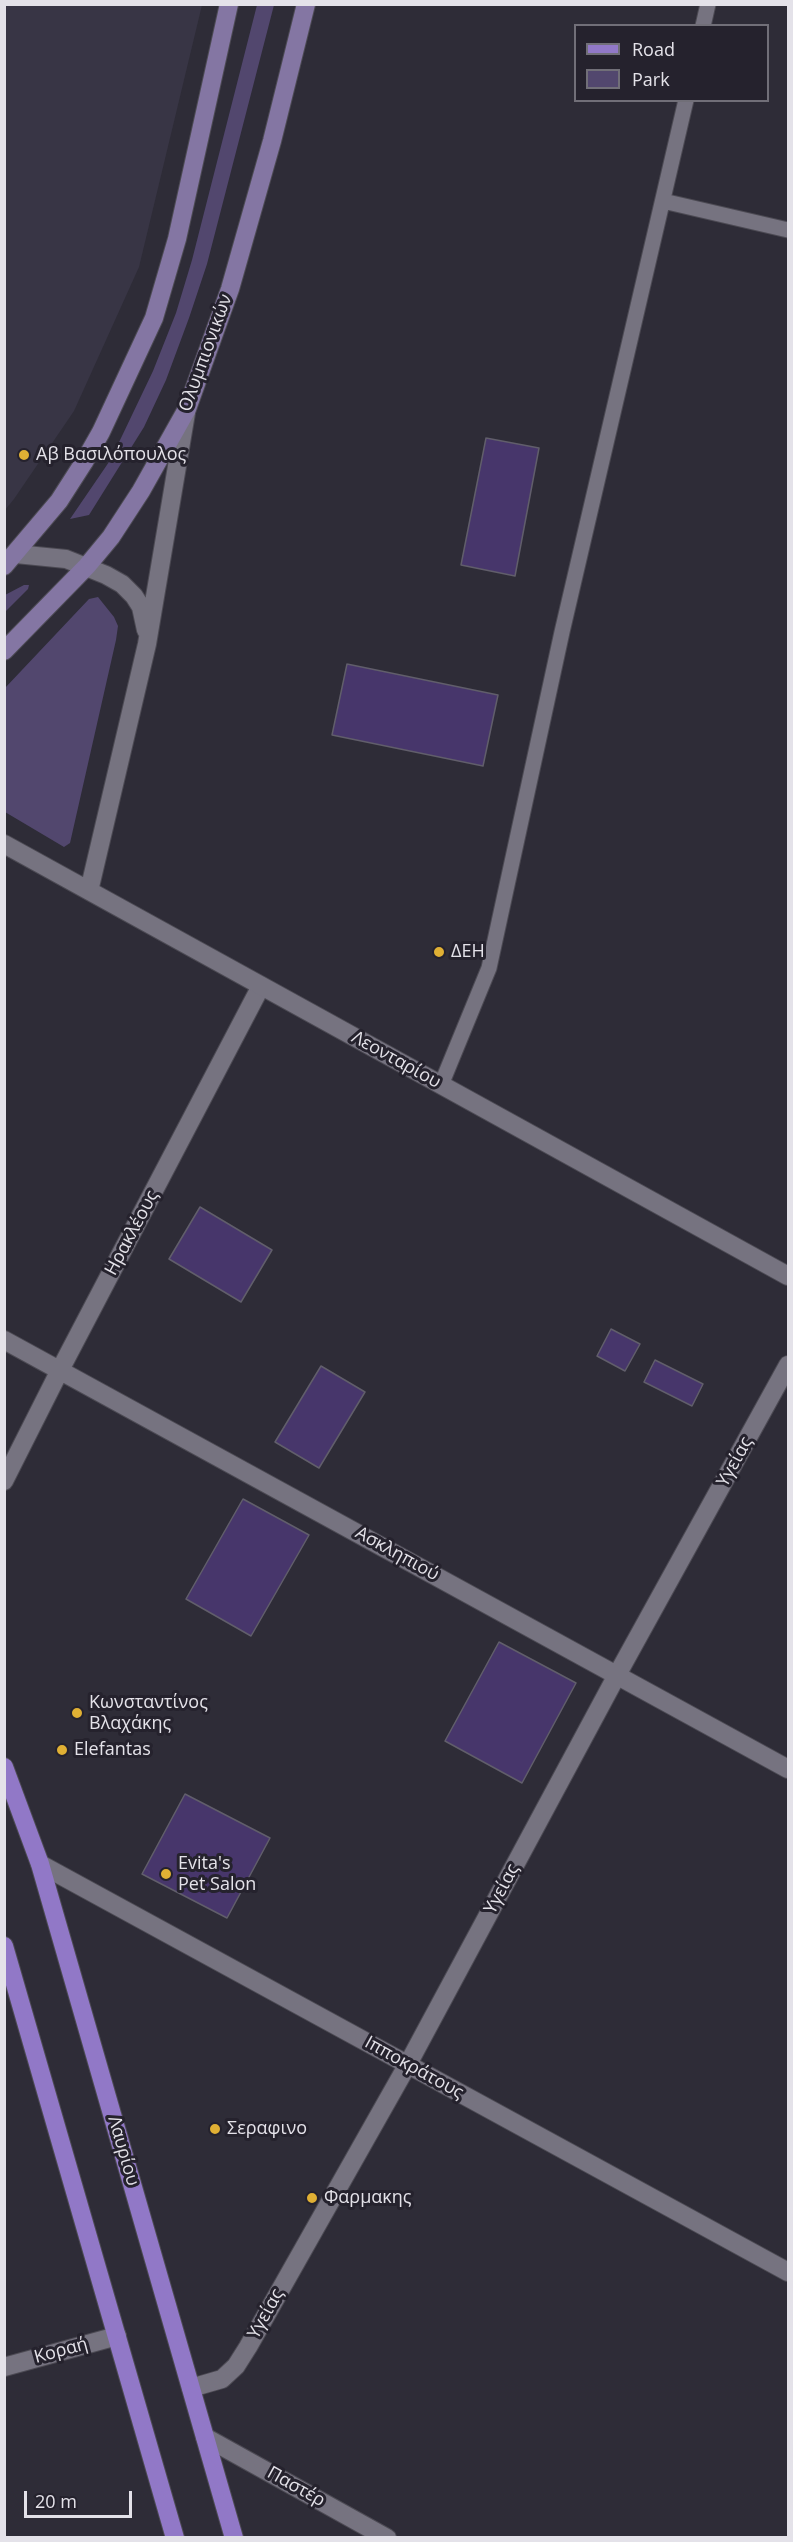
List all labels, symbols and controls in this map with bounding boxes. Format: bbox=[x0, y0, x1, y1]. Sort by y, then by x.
legend bbox=[574, 24, 769, 102]
text: Road bbox=[632, 37, 675, 61]
text: Park bbox=[632, 67, 670, 91]
street label: Ολυμπιονικών bbox=[175, 291, 237, 415]
place label: Αβ Βασιλόπουλος bbox=[36, 444, 186, 466]
marker: Αβ Βασιλόπουλος bbox=[17, 448, 31, 462]
place label: ΔΕΗ bbox=[451, 941, 485, 963]
marker: ΔΕΗ bbox=[432, 945, 446, 959]
street label: Λεονταρίου bbox=[348, 1027, 444, 1093]
street label: Ηρακλέους bbox=[101, 1187, 163, 1279]
street label: Υγείας bbox=[713, 1433, 757, 1491]
street label: Ασκληπιού bbox=[351, 1522, 443, 1586]
place label: Κωνσταντίνος Βλαχάκης bbox=[89, 1692, 208, 1734]
marker: Κωνσταντίνος Βλαχάκης bbox=[70, 1706, 84, 1720]
place label: Elefantas bbox=[74, 1739, 151, 1761]
marker: Elefantas bbox=[55, 1743, 69, 1757]
place label: Evita's Pet Salon bbox=[178, 1853, 256, 1896]
street label: Υγείας bbox=[480, 1860, 524, 1918]
marker: Evita's Pet Salon bbox=[159, 1867, 173, 1881]
street label: Ιπποκράτους bbox=[361, 2032, 467, 2104]
street label: Λαυρίου bbox=[103, 2114, 143, 2188]
place label: Σεραφινο bbox=[227, 2118, 307, 2140]
marker: Σεραφινο bbox=[208, 2122, 222, 2136]
place label: Φαρμακης bbox=[324, 2187, 411, 2209]
marker: Φαρμακης bbox=[305, 2191, 319, 2205]
street label: Υγείας bbox=[244, 2285, 288, 2343]
street label: Κοραή bbox=[32, 2333, 90, 2369]
street label: Παστέρ bbox=[263, 2462, 329, 2512]
scale bar bbox=[27, 2479, 135, 2517]
text: 20 m bbox=[35, 2489, 77, 2513]

